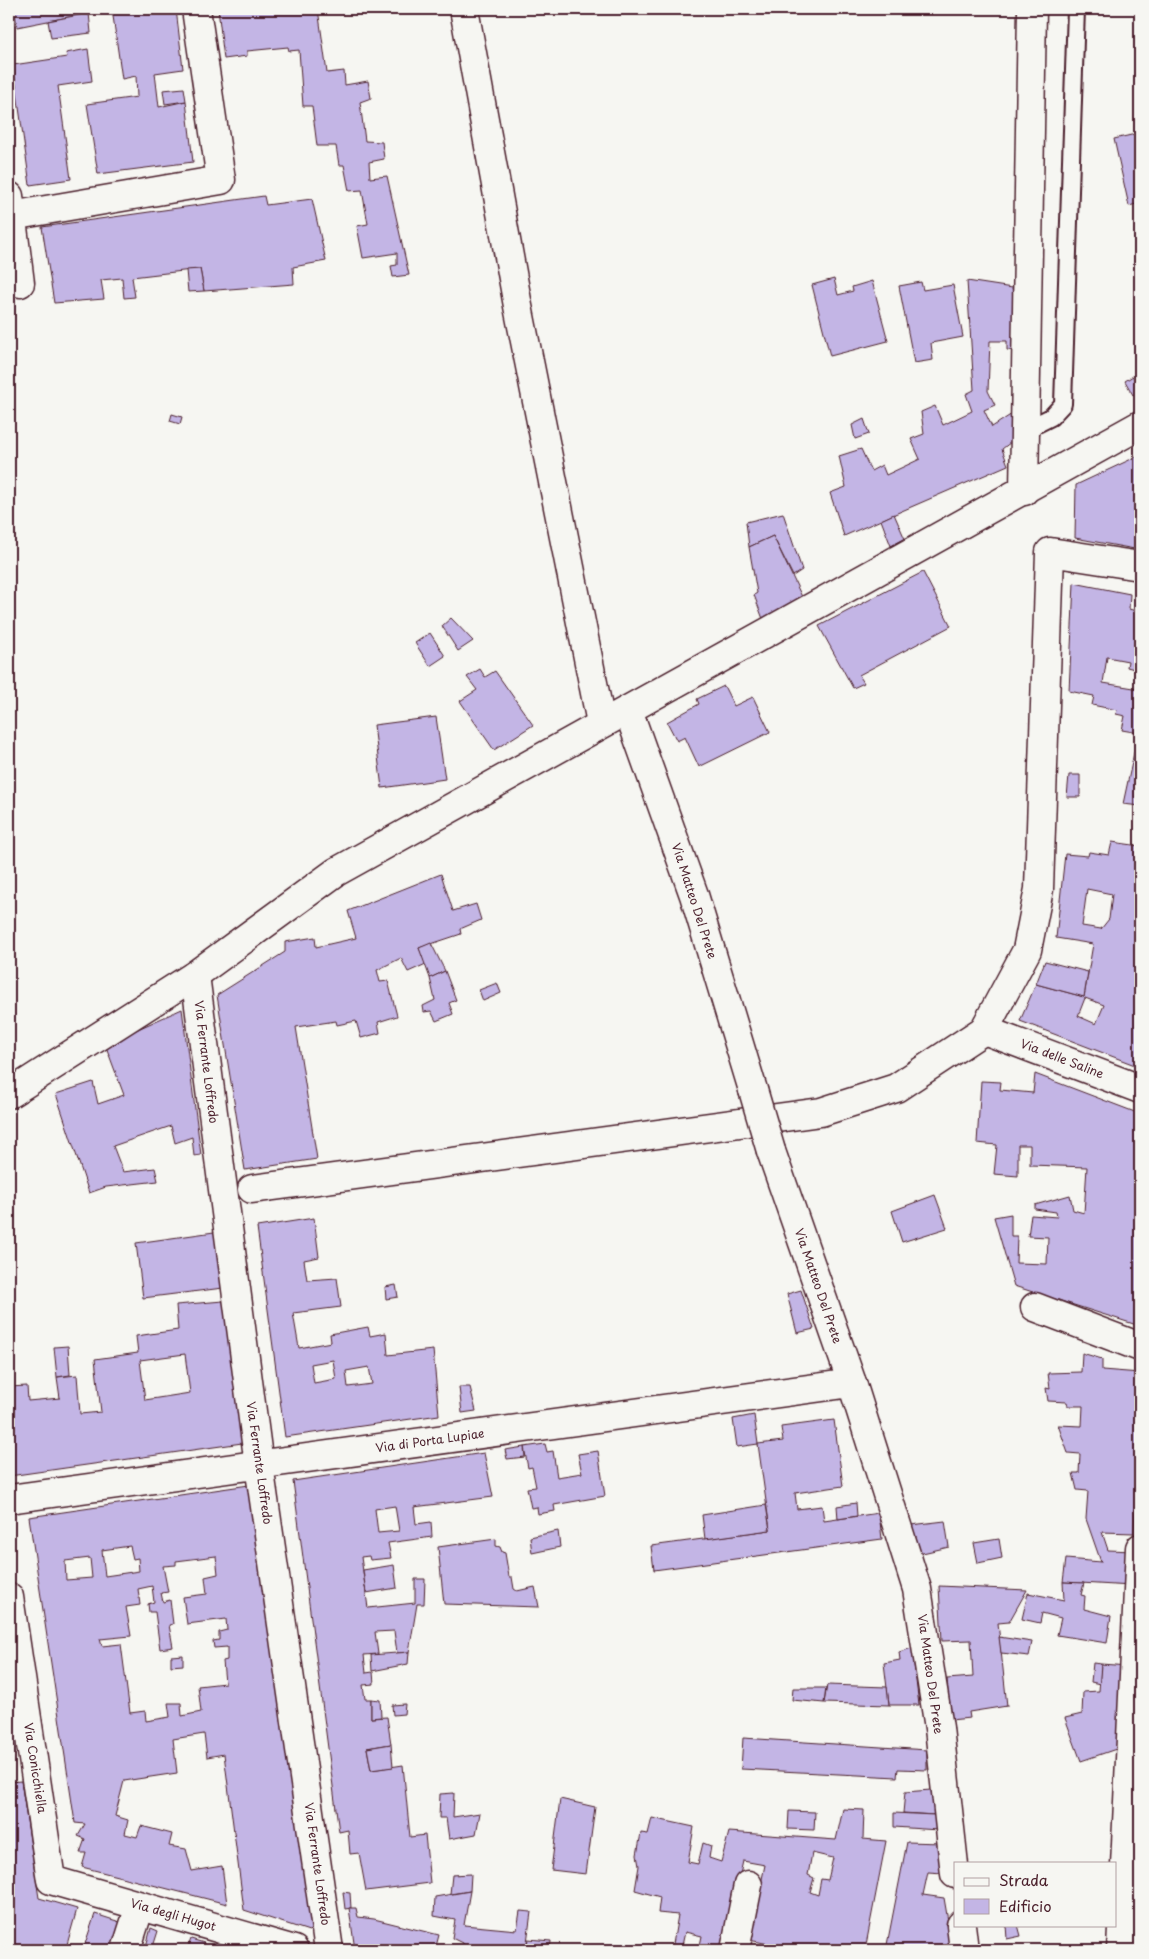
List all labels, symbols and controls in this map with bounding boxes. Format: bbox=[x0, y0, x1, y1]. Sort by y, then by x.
street label: Via Matteo Del Prete bbox=[668, 840, 722, 961]
street label: Via Ferrante Loffredo bbox=[191, 999, 224, 1125]
street label: Via delle Saline bbox=[1018, 1034, 1107, 1082]
street label: Via Matteo Del Prete bbox=[791, 1226, 847, 1346]
street label: Via Ferrante Loffredo bbox=[242, 1400, 278, 1526]
street label: Via di Porta Lupiae bbox=[374, 1423, 485, 1457]
street label: Via Matteo Del Prete bbox=[914, 1613, 948, 1735]
street label: Via Conicchiella bbox=[20, 1721, 52, 1815]
street label: Via Ferrante Loffredo bbox=[300, 1801, 336, 1927]
legend bbox=[954, 1862, 1116, 1926]
text: Strada bbox=[999, 1868, 1049, 1891]
street label: Via degli Hugot bbox=[128, 1893, 218, 1935]
text: Edificio bbox=[999, 1894, 1052, 1917]

